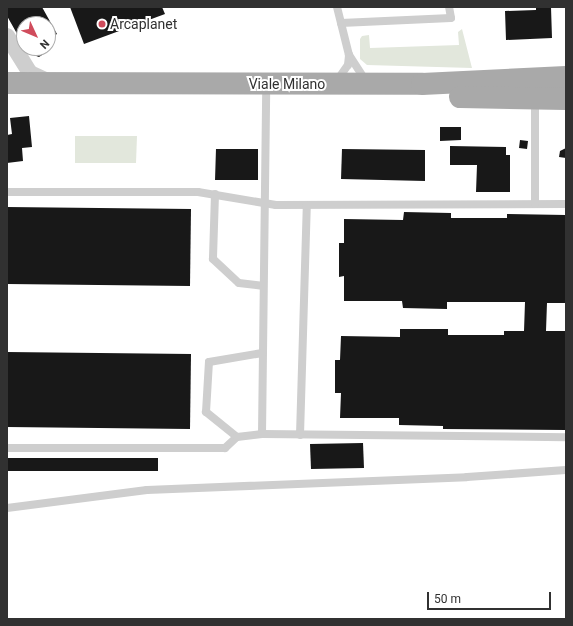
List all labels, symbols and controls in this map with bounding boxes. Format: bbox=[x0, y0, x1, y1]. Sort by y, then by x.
north arrow bbox=[16, 16, 56, 56]
place label: Arcaplanet bbox=[110, 16, 177, 32]
marker: Arcaplanet bbox=[97, 19, 107, 29]
text: N bbox=[37, 37, 52, 51]
street label: Viale Milano bbox=[249, 76, 325, 92]
scale bar bbox=[429, 584, 553, 610]
text: 50 m bbox=[434, 592, 461, 606]

